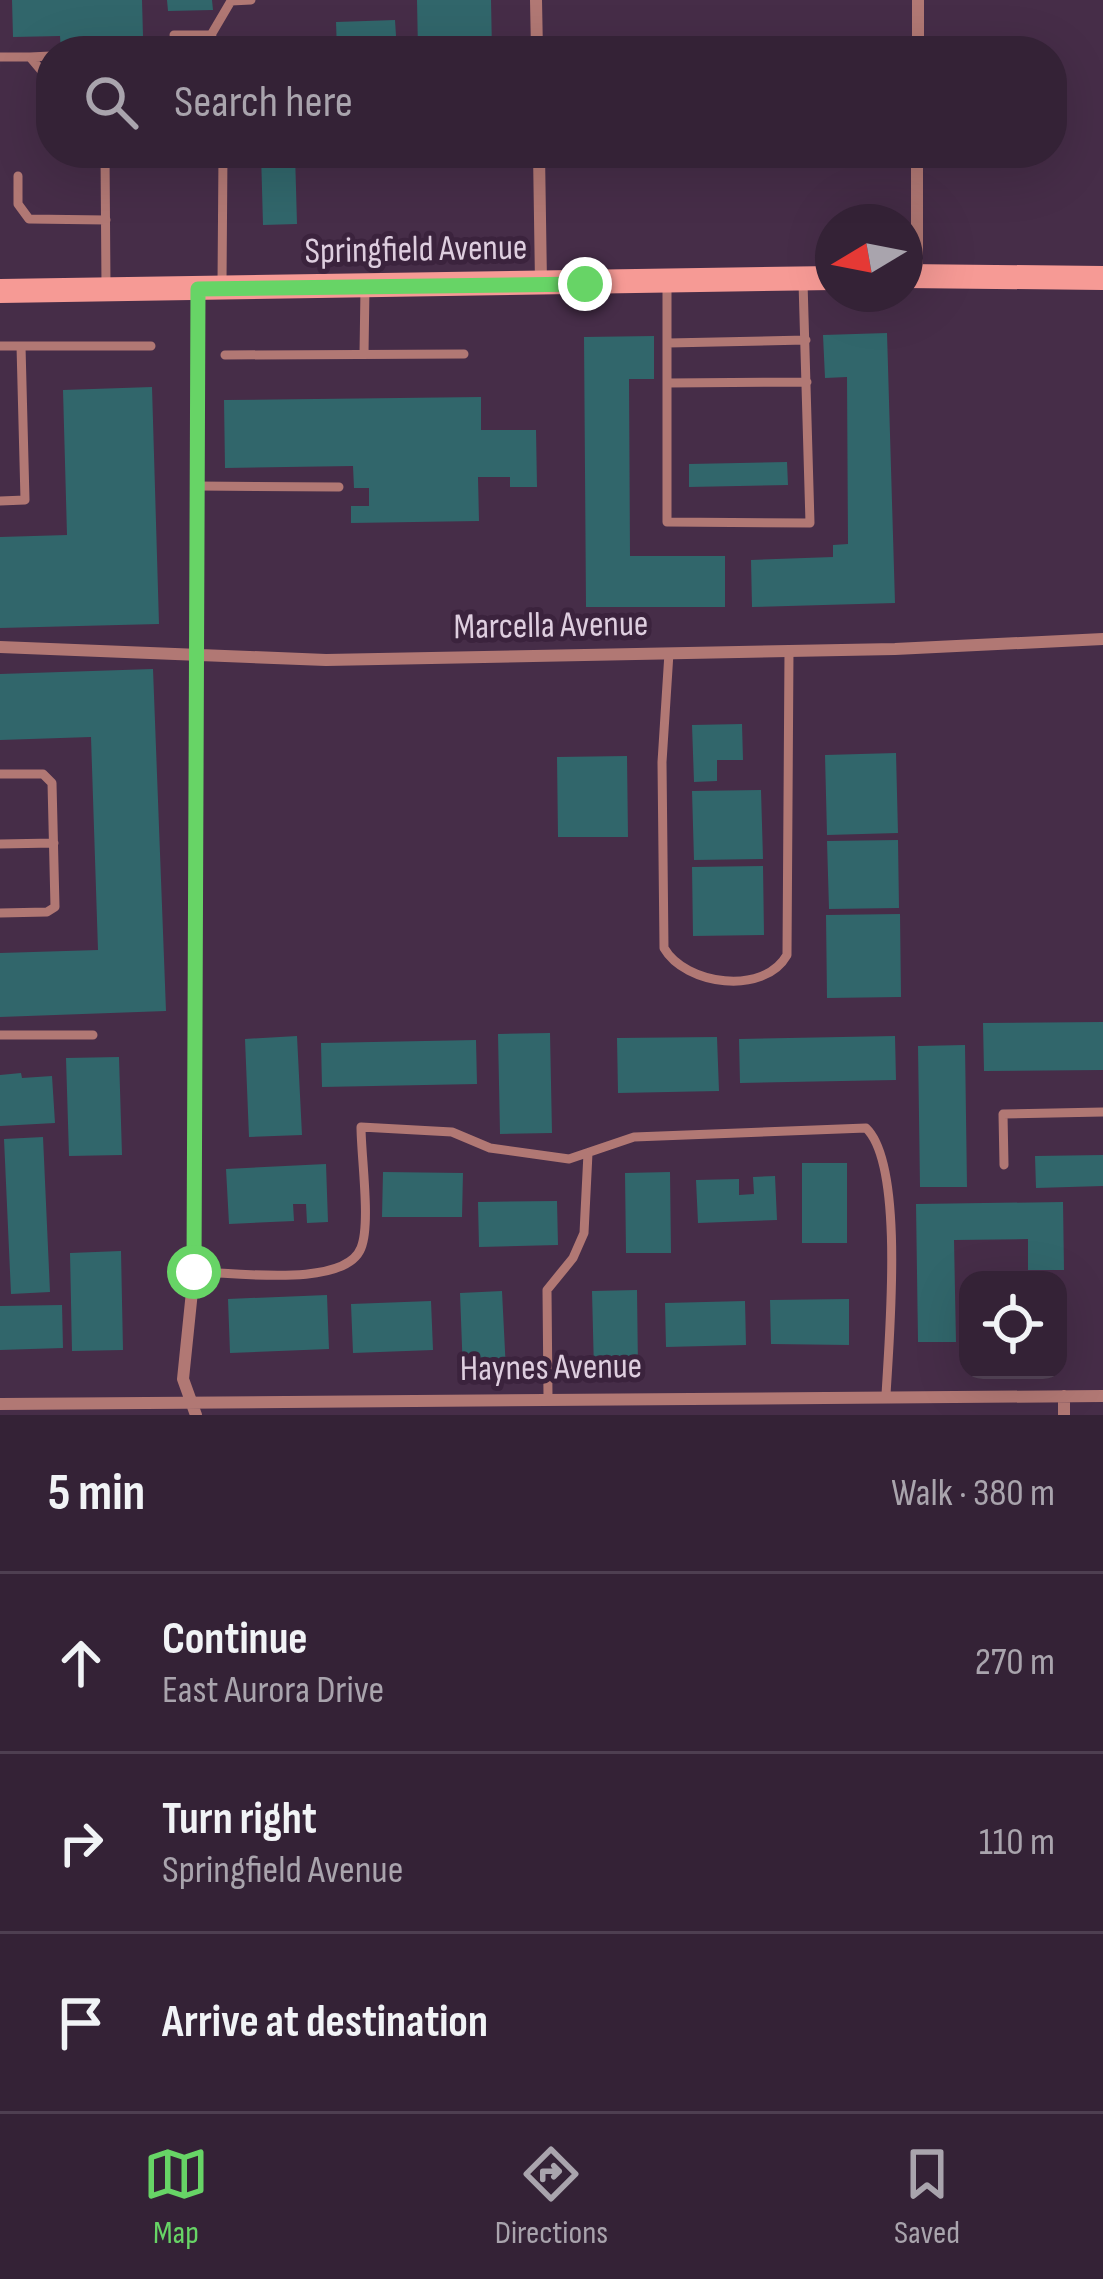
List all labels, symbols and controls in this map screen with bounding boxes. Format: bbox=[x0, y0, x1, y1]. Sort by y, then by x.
search box bbox=[36, 36, 1067, 168]
icon: search bbox=[78, 69, 144, 135]
text: Search here bbox=[174, 75, 353, 130]
north arrow bbox=[815, 204, 923, 312]
street label: Springfield Avenue bbox=[304, 227, 528, 273]
route end bbox=[558, 257, 612, 311]
street label: Marcella Avenue bbox=[453, 603, 649, 649]
route start bbox=[167, 1245, 221, 1299]
map controls bbox=[959, 1271, 1067, 1379]
button: locate bbox=[959, 1271, 1067, 1379]
street label: Haynes Avenue bbox=[459, 1345, 643, 1391]
text: 5 min bbox=[48, 1463, 145, 1524]
text: Walk · 380 m bbox=[891, 1470, 1055, 1517]
text: Continue bbox=[162, 1612, 308, 1667]
icon: ahead bbox=[48, 1630, 114, 1696]
text: 270 m bbox=[975, 1639, 1055, 1686]
text: East Aurora Drive bbox=[162, 1667, 384, 1714]
text: Turn right bbox=[162, 1792, 317, 1847]
icon: right bbox=[48, 1810, 114, 1876]
text: 110 m bbox=[979, 1819, 1055, 1866]
text: Springfield Avenue bbox=[162, 1847, 403, 1894]
icon: arrive bbox=[48, 1990, 114, 2056]
text: Arrive at destination bbox=[162, 1995, 488, 2050]
tab: Map bbox=[143, 2141, 209, 2253]
tab: Directions bbox=[495, 2141, 608, 2253]
tab: Saved bbox=[894, 2141, 960, 2253]

